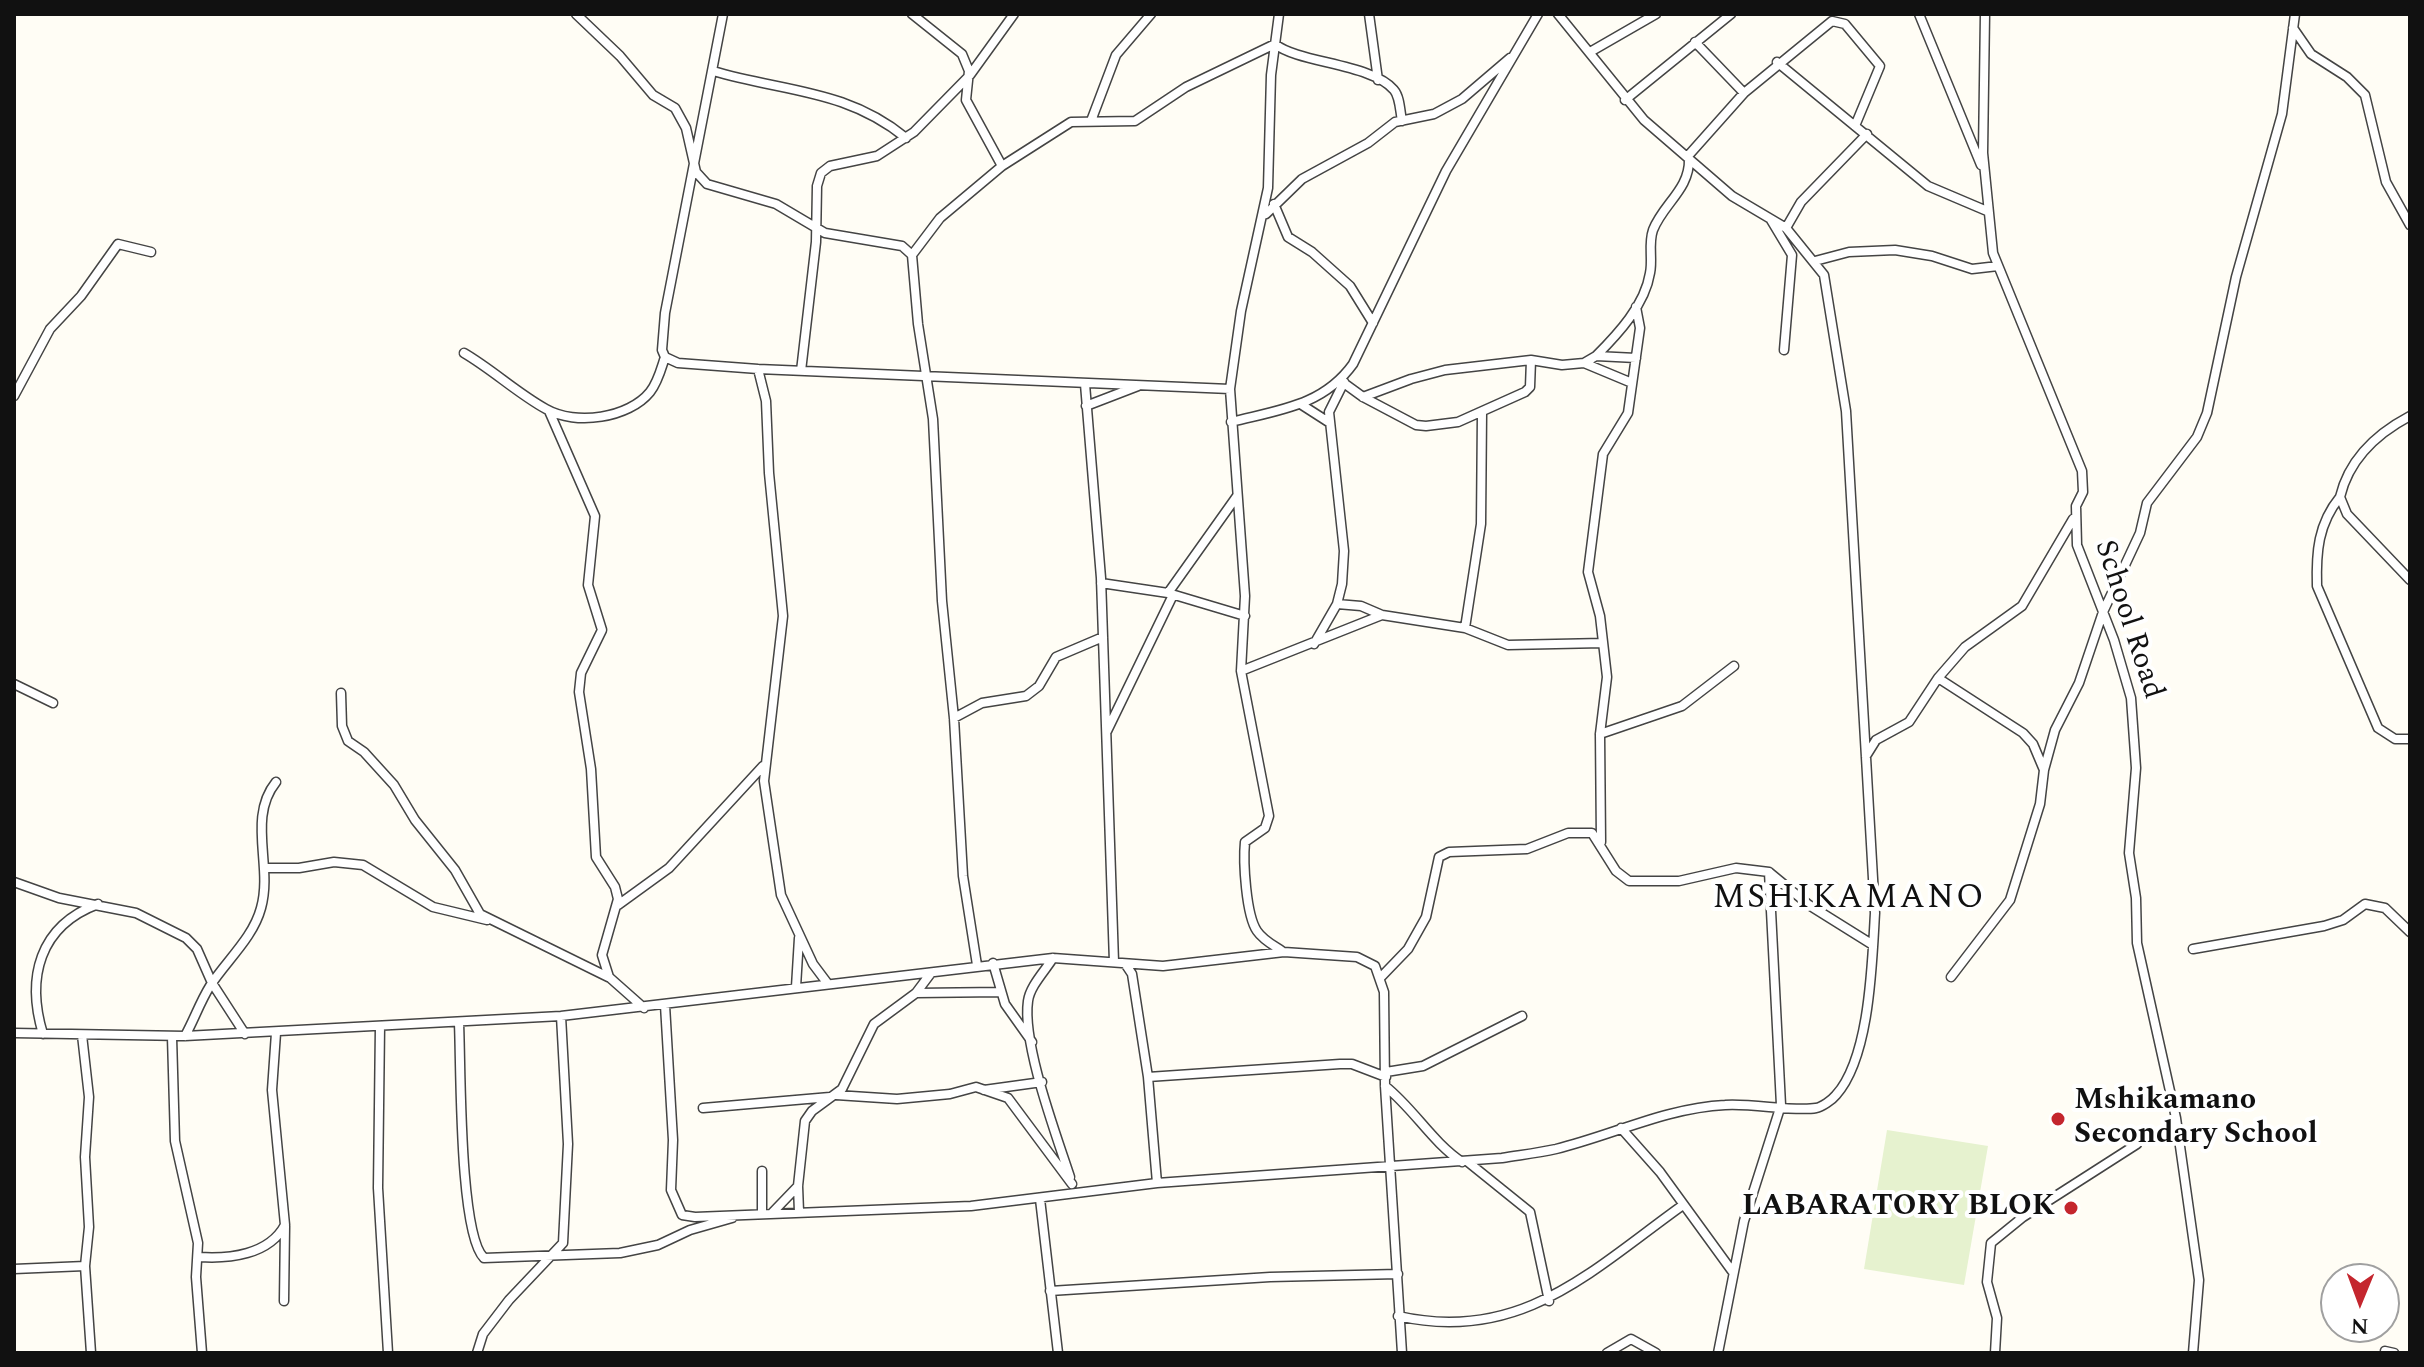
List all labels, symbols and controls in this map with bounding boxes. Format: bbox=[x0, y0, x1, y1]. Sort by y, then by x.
street label: School Road bbox=[2084, 536, 2170, 704]
district label: MSHIKAMANO bbox=[1712, 880, 1986, 920]
place label: Mshikamano Secondary School bbox=[2074, 1084, 2317, 1154]
marker: Mshikamano Secondary School bbox=[2049, 1110, 2067, 1128]
place label: LABARATORY BLOK bbox=[1742, 1190, 2055, 1226]
marker: LABARATORY BLOK bbox=[2062, 1199, 2080, 1217]
north arrow bbox=[2320, 1263, 2400, 1343]
text: N bbox=[2350, 1309, 2369, 1342]

